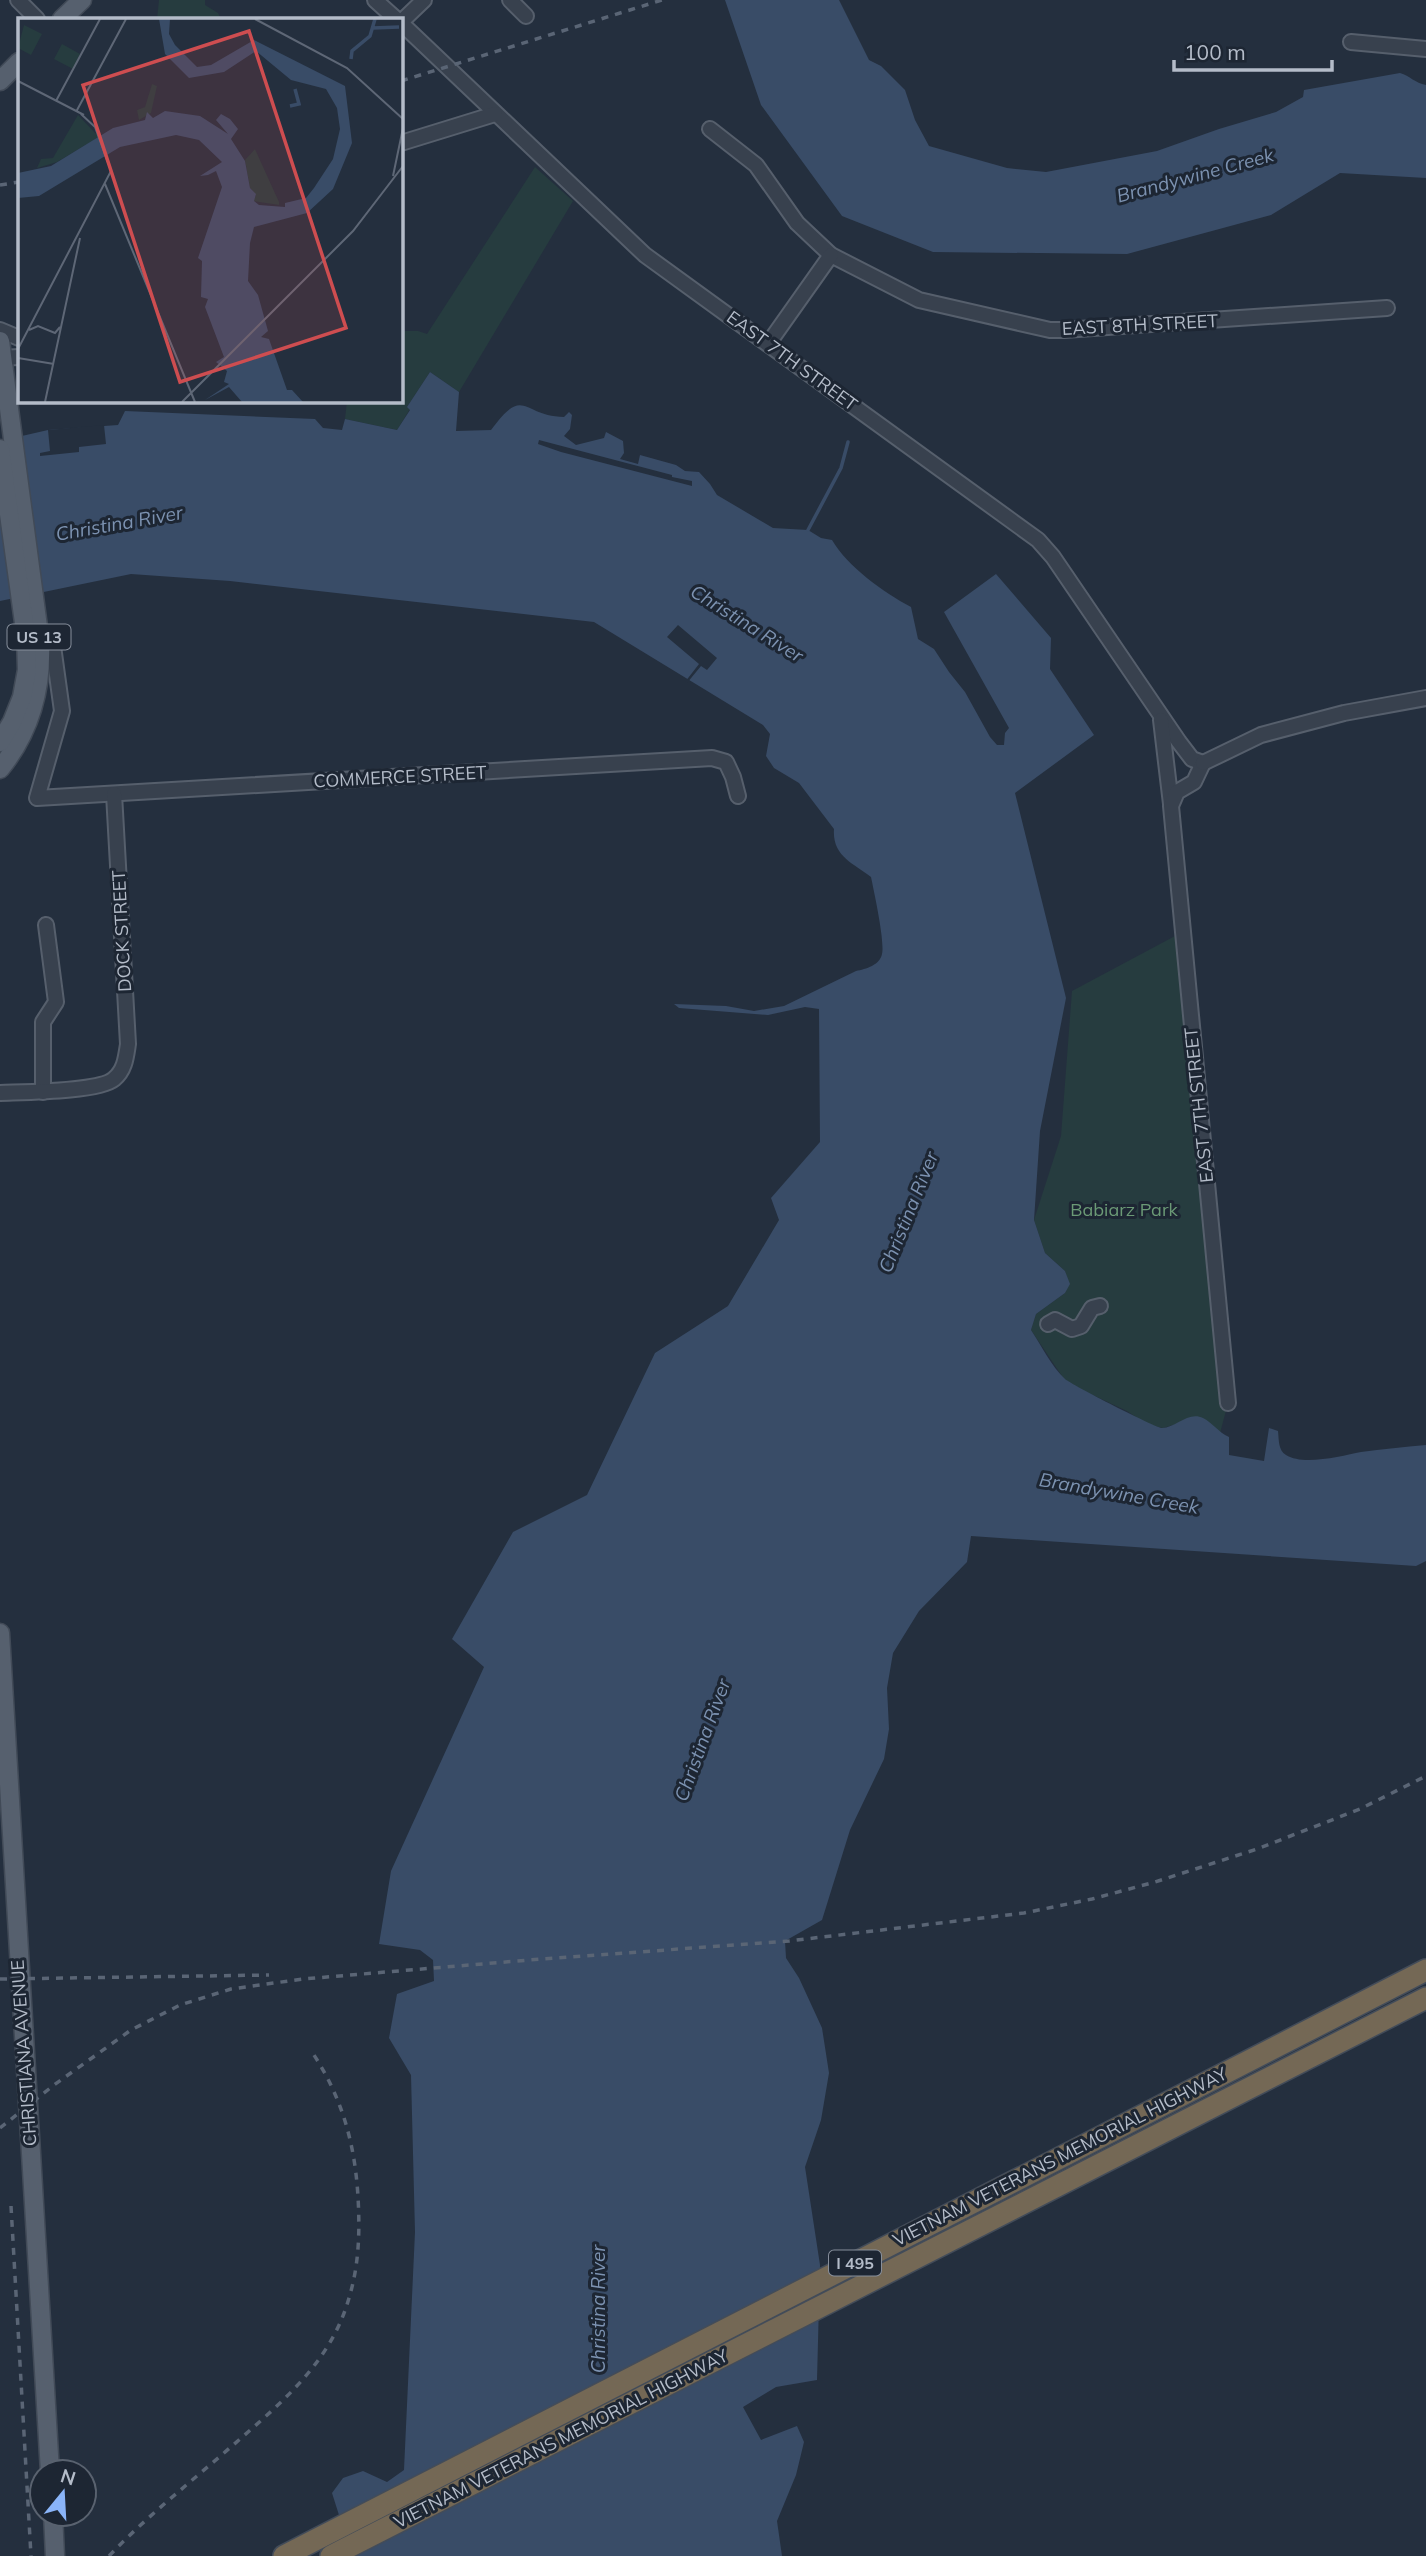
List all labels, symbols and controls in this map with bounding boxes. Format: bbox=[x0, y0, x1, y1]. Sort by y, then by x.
inset map bbox=[18, 18, 402, 402]
scale bar bbox=[1174, 28, 1332, 72]
text: 100 m bbox=[1184, 39, 1246, 65]
water label: Brandywine Creek bbox=[1114, 142, 1277, 208]
street label: EAST 7TH STREET bbox=[722, 305, 862, 416]
street label: EAST 8TH STREET bbox=[1061, 309, 1219, 340]
water label: Christina River bbox=[54, 500, 185, 546]
water label: Christina River bbox=[686, 579, 809, 668]
road number: US 13 bbox=[7, 624, 70, 650]
street label: COMMERCE STREET bbox=[313, 760, 487, 793]
street label: DOCK STREET bbox=[107, 869, 136, 992]
street label: EAST 7TH STREET bbox=[1179, 1026, 1218, 1184]
water label: Christina River bbox=[873, 1147, 944, 1276]
park label: Babiarz Park bbox=[1070, 1198, 1178, 1221]
water label: Brandywine Creek bbox=[1037, 1467, 1202, 1519]
water label: Christina River bbox=[669, 1675, 736, 1804]
street label: CHRISTIANA AVENUE bbox=[6, 1959, 41, 2147]
street label: VIETNAM VETERANS MEMORIAL HIGHWAY bbox=[889, 2061, 1232, 2251]
water label: Christina River bbox=[586, 2244, 610, 2373]
road number: I 495 bbox=[829, 2250, 881, 2276]
street label: VIETNAM VETERANS MEMORIAL HIGHWAY bbox=[390, 2343, 733, 2533]
north arrow bbox=[28, 2458, 98, 2528]
text: N bbox=[58, 2463, 79, 2490]

